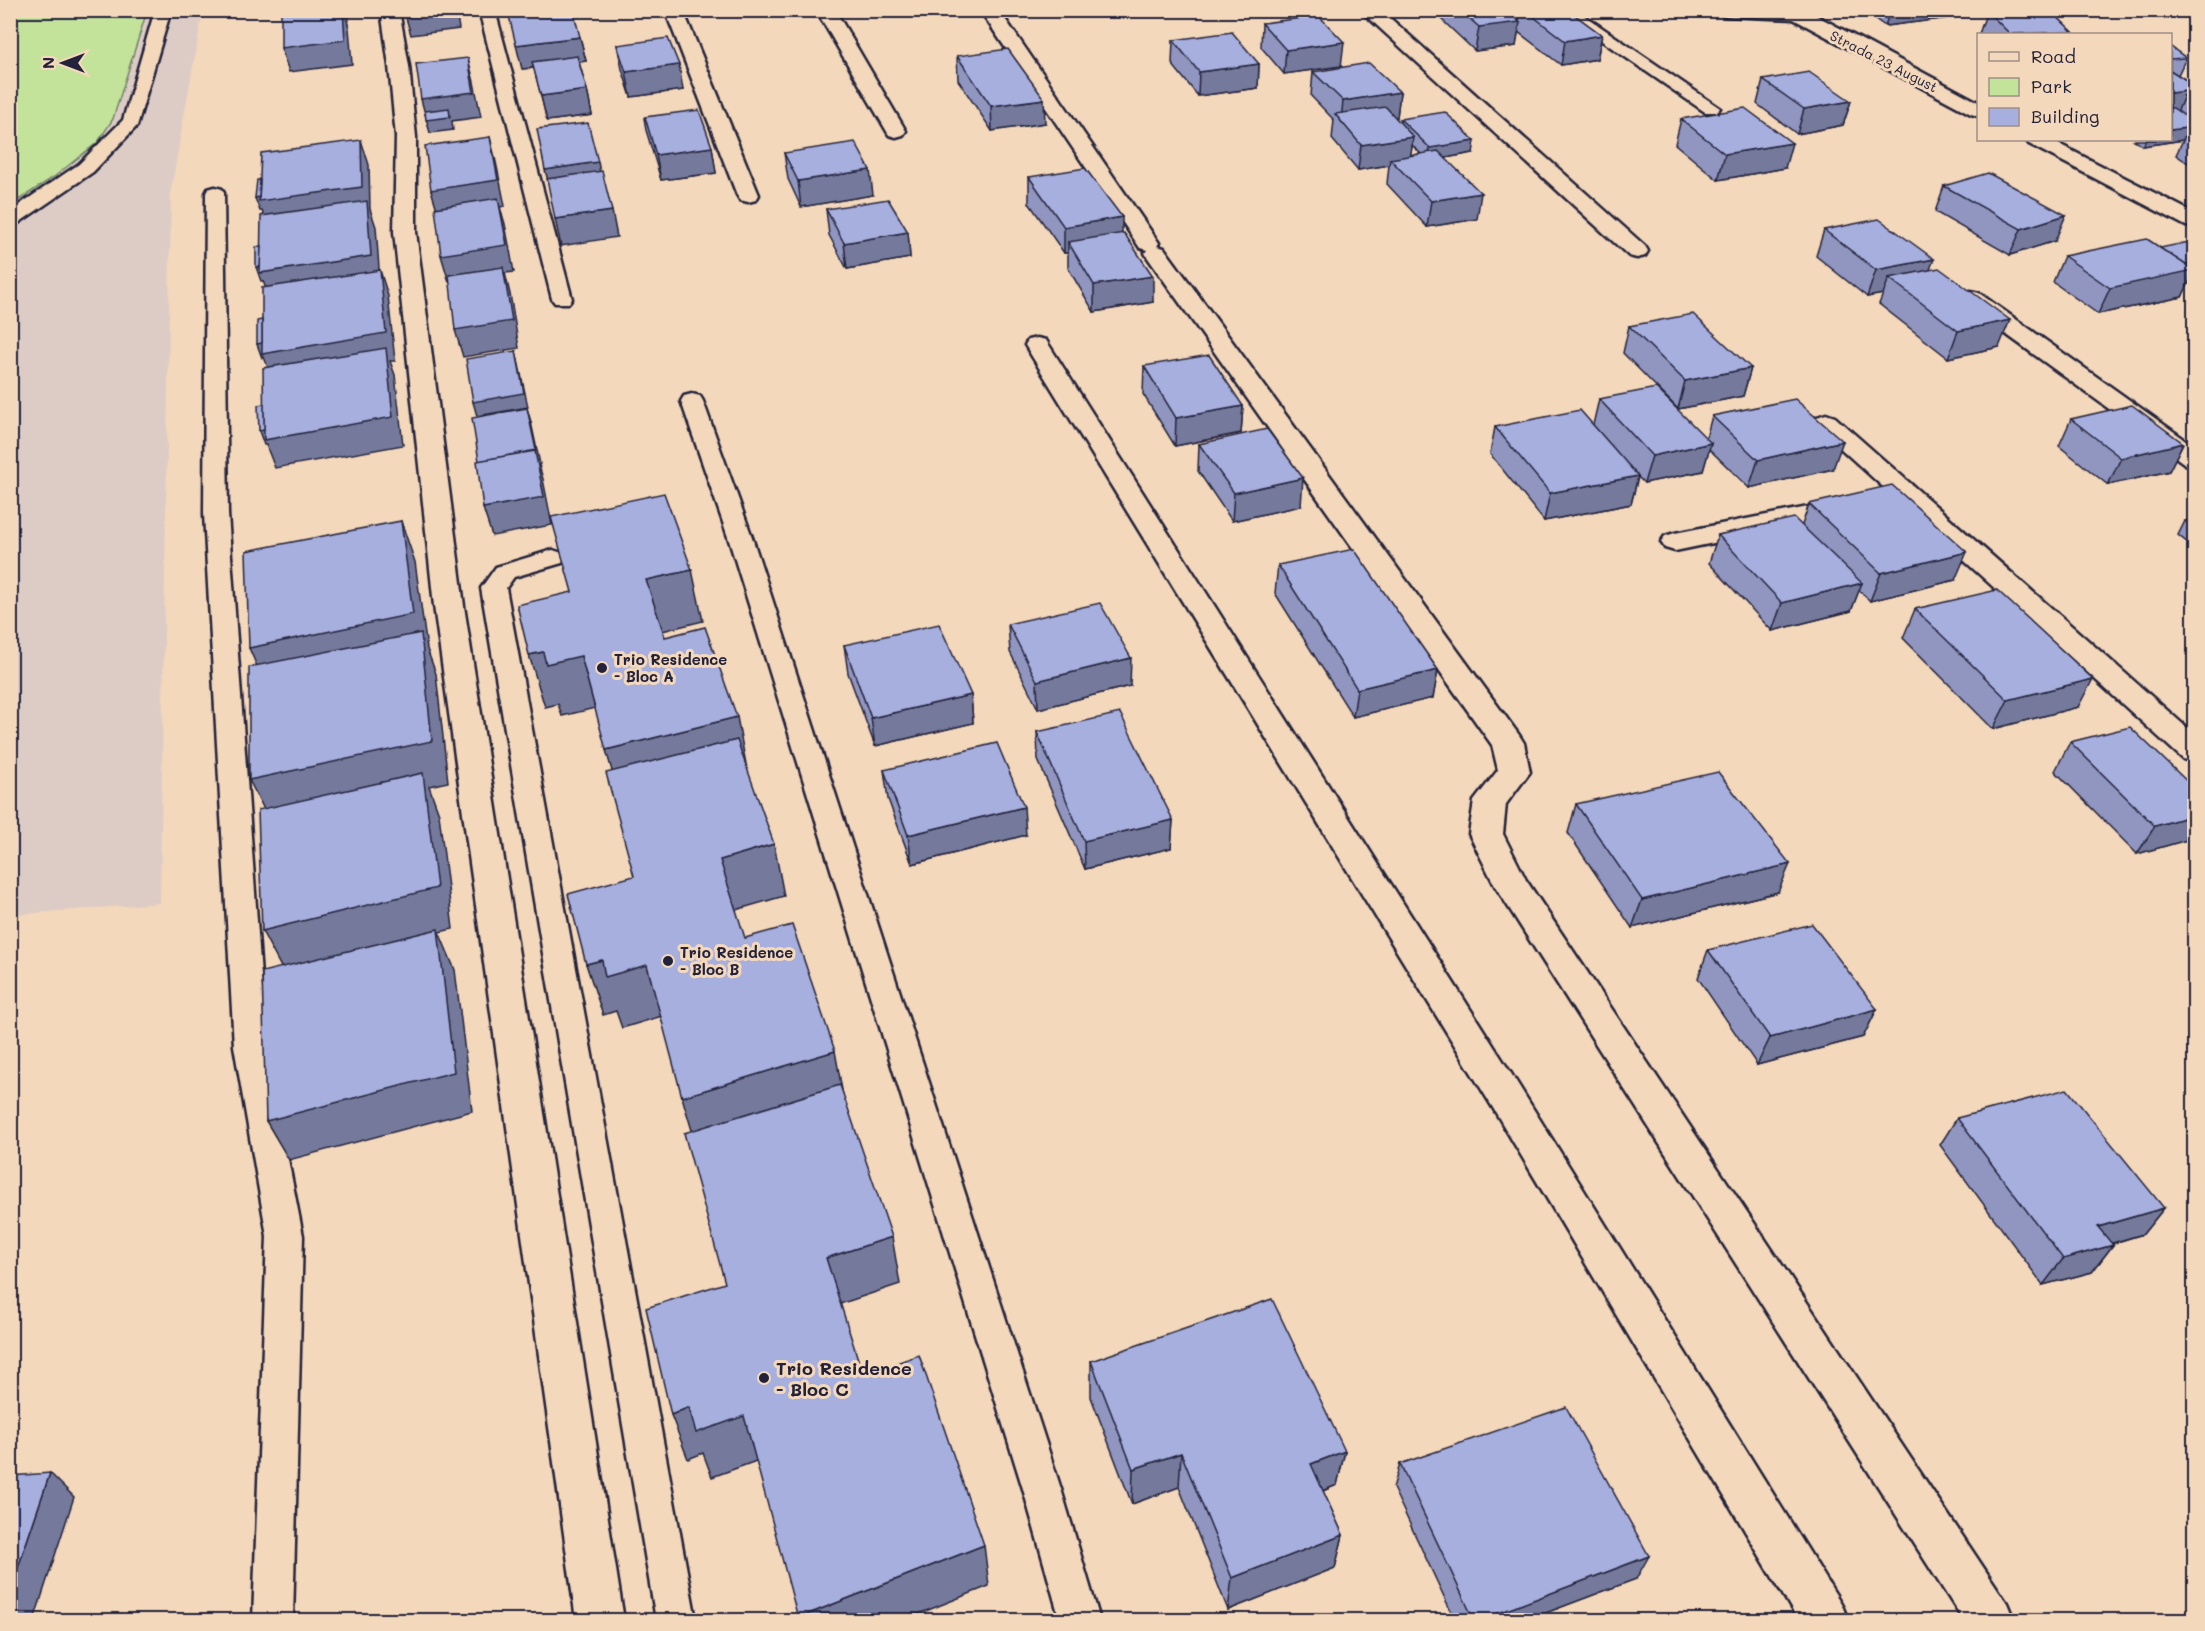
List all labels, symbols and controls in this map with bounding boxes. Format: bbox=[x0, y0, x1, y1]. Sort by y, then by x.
street label: Strada 23 August bbox=[1827, 26, 1941, 96]
north arrow bbox=[33, 33, 93, 93]
legend bbox=[1977, 33, 2172, 141]
text: Road bbox=[2031, 44, 2076, 68]
text: N bbox=[37, 57, 58, 69]
text: Park bbox=[2031, 74, 2072, 98]
text: Building bbox=[2031, 104, 2099, 128]
place label: Trio Residence - Bloc A bbox=[614, 649, 727, 686]
marker: Trio Residence - Bloc A bbox=[595, 661, 609, 675]
place label: Trio Residence - Bloc B bbox=[680, 942, 793, 979]
marker: Trio Residence - Bloc B bbox=[661, 954, 675, 968]
place label: Trio Residence - Bloc C bbox=[776, 1356, 912, 1401]
marker: Trio Residence - Bloc C bbox=[757, 1371, 771, 1385]

